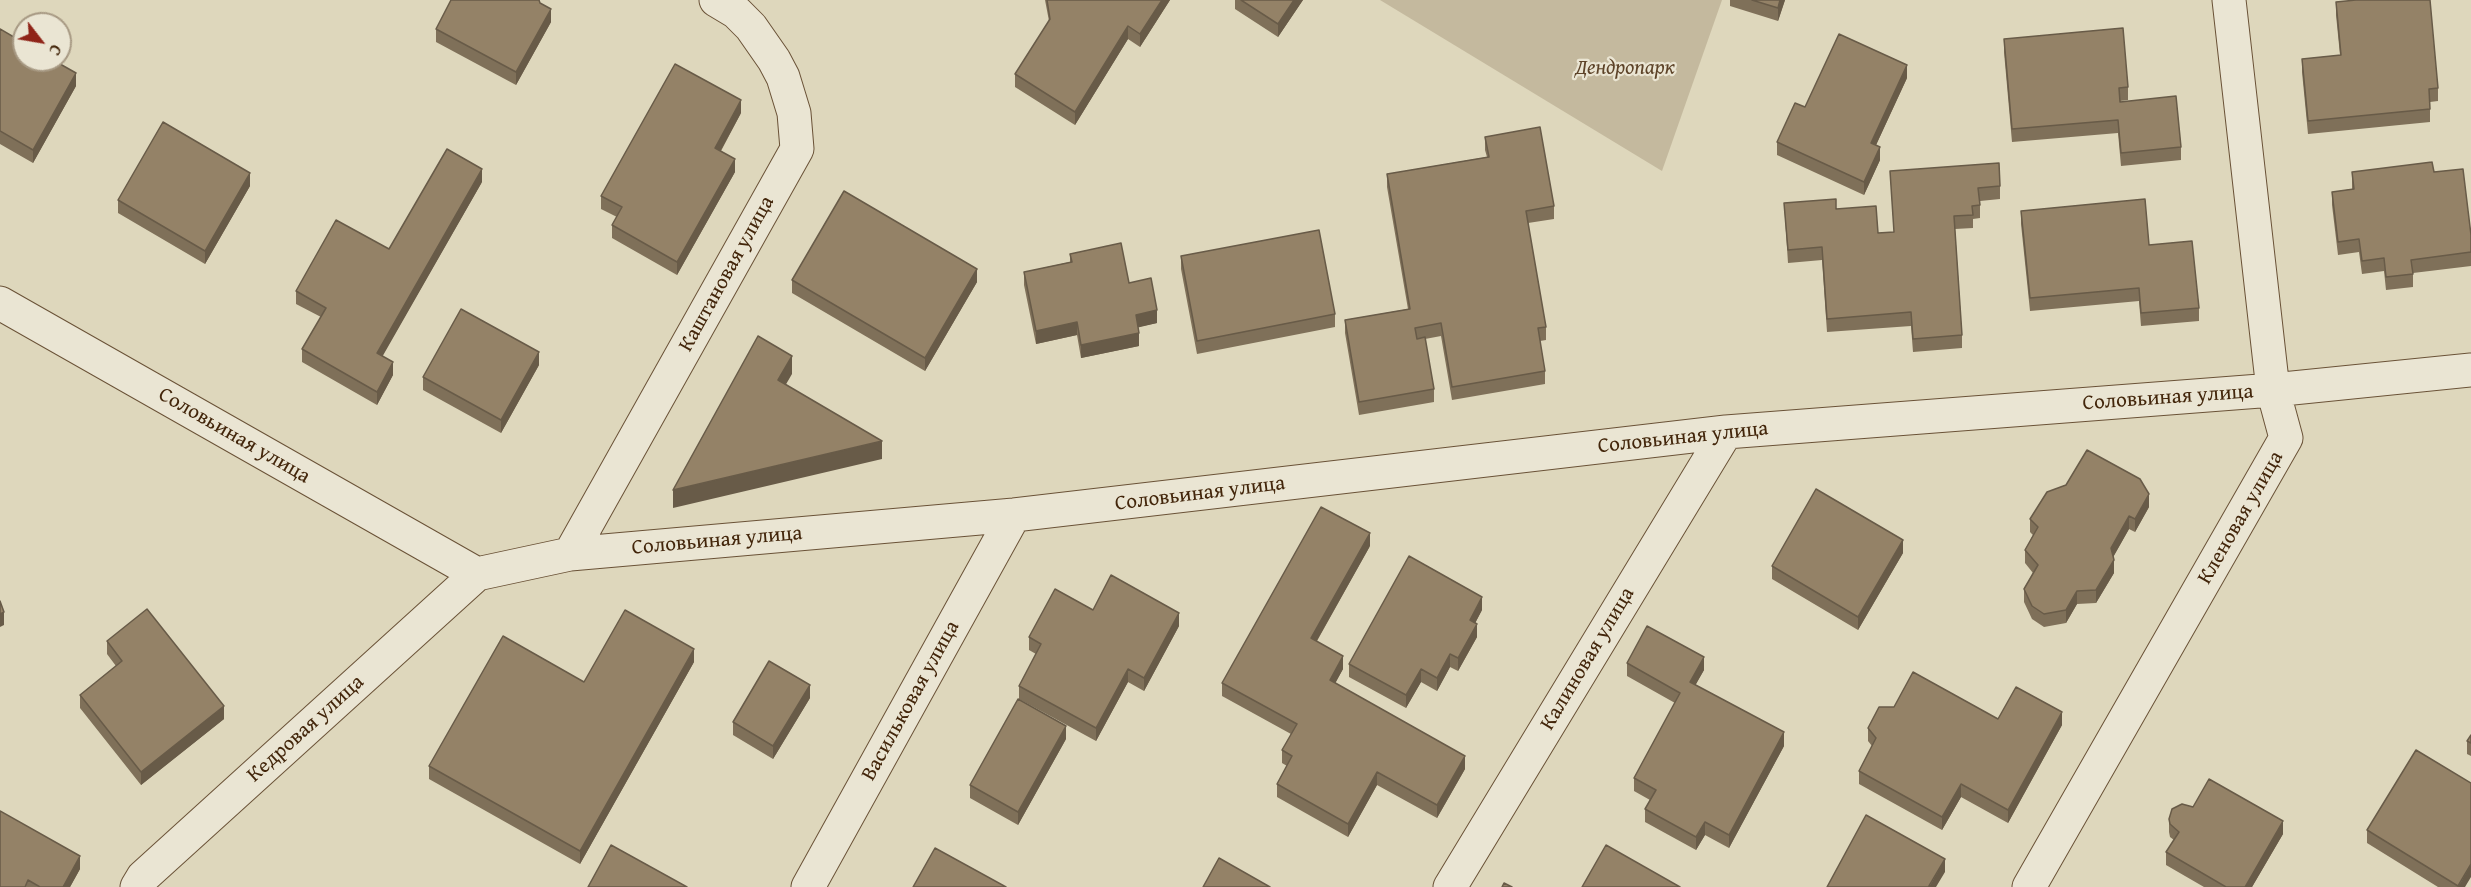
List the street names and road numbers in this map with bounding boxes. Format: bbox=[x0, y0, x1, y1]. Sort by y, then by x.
street label: Каштановая улица bbox=[674, 192, 780, 356]
street label: Соловьиная улица bbox=[2082, 379, 2254, 417]
street label: Соловьиная улица bbox=[154, 382, 314, 490]
street label: Соловьиная улица bbox=[1597, 417, 1769, 459]
street label: Кленовая улица bbox=[2193, 447, 2289, 589]
street label: Соловьиная улица bbox=[1114, 471, 1286, 517]
street label: Соловьиная улица bbox=[631, 521, 803, 561]
street label: Калиновая улица bbox=[1535, 583, 1641, 735]
street label: Васильковая улица bbox=[857, 617, 965, 785]
street label: Кедровая улица bbox=[242, 670, 370, 788]

